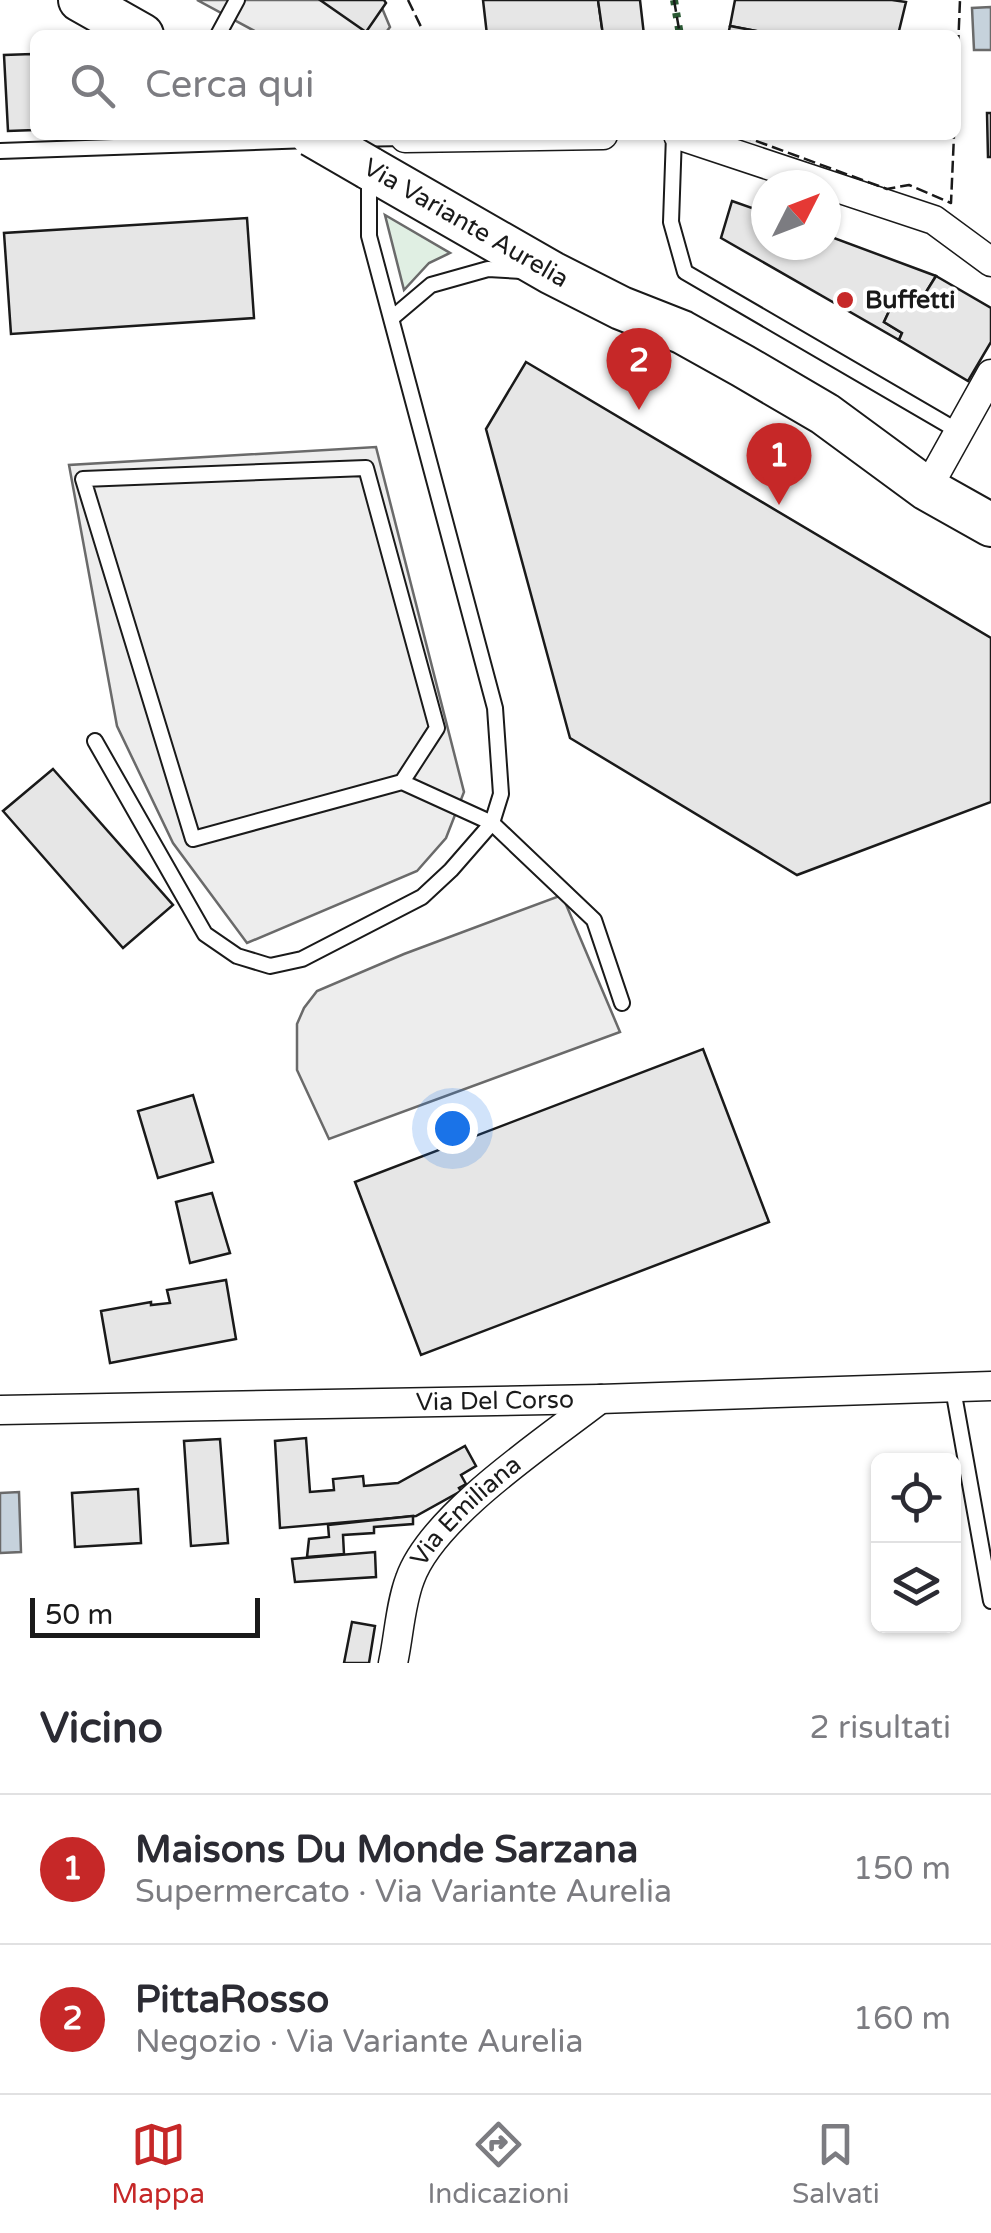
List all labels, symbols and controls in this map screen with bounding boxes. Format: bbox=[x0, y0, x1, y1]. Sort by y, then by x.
search box bbox=[30, 30, 961, 140]
icon: search bbox=[65, 58, 120, 113]
text: Cerca qui bbox=[145, 62, 314, 108]
street label: Via Variante Aurelia bbox=[358, 152, 574, 294]
north arrow bbox=[751, 170, 841, 260]
place label: Buffetti bbox=[865, 285, 955, 315]
marker: Buffetti bbox=[834, 289, 856, 311]
pin: 2 bbox=[606, 328, 672, 410]
pin: 1 bbox=[746, 422, 812, 505]
your location bbox=[427, 1103, 478, 1154]
street label: Via Del Corso bbox=[416, 1384, 574, 1417]
street label: Via Emiliana bbox=[404, 1449, 527, 1572]
map controls bbox=[871, 1453, 961, 1633]
button: locate bbox=[871, 1453, 961, 1543]
button: layers bbox=[871, 1543, 961, 1633]
scale bar bbox=[30, 1593, 260, 1638]
text: 50 m bbox=[45, 1598, 113, 1632]
text: Vicino bbox=[40, 1703, 163, 1754]
text: 2 risultati bbox=[810, 1709, 951, 1747]
text: Maisons Du Monde Sarzana bbox=[135, 1827, 638, 1873]
text: 1 bbox=[62, 1850, 83, 1888]
text: 150 m bbox=[853, 1850, 951, 1888]
text: Supermercato · Via Variante Aurelia bbox=[135, 1873, 672, 1911]
text: PittaRosso bbox=[135, 1977, 329, 2023]
text: 2 bbox=[62, 2000, 83, 2038]
text: 160 m bbox=[853, 2000, 951, 2038]
text: Negozio · Via Variante Aurelia bbox=[135, 2023, 583, 2061]
tab: Mappa bbox=[111, 2117, 205, 2211]
tab: Indicazioni bbox=[428, 2117, 570, 2211]
tab: Salvati bbox=[792, 2117, 880, 2211]

